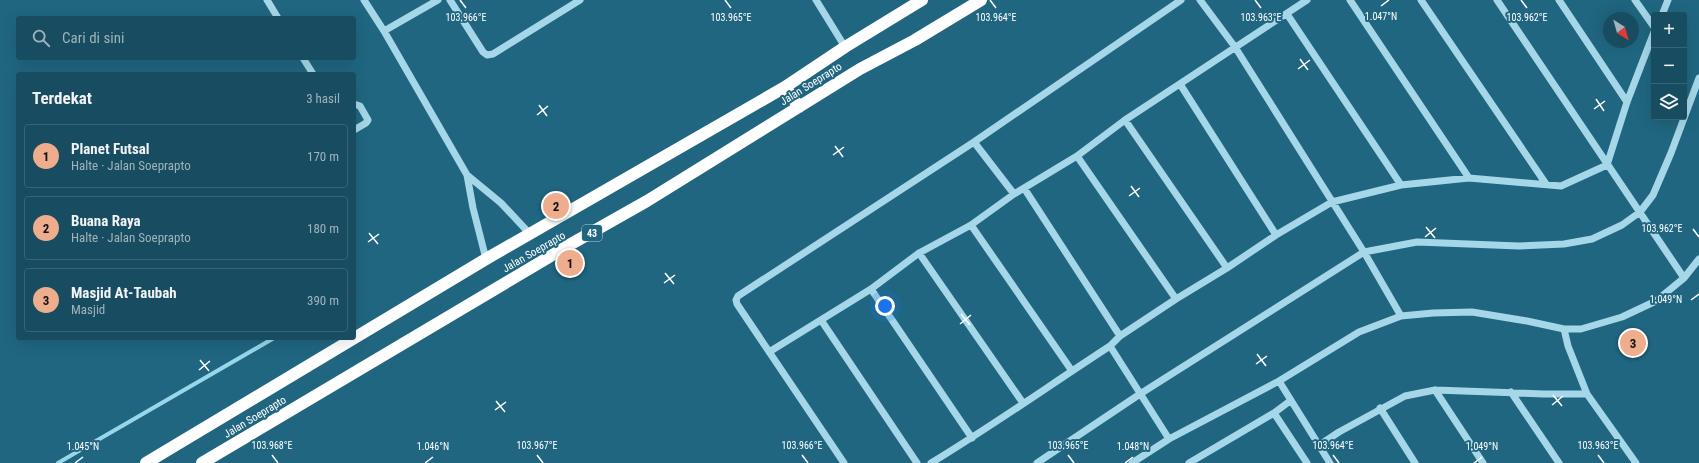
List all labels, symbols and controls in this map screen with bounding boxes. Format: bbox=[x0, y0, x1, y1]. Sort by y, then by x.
text: 1.047°N bbox=[1365, 11, 1397, 22]
text: 103.966°E bbox=[446, 12, 487, 23]
text: 103.965°E bbox=[711, 12, 752, 23]
text: 103.964°E bbox=[976, 12, 1017, 23]
text: 103.963°E bbox=[1241, 12, 1282, 23]
text: 103.962°E bbox=[1507, 12, 1548, 23]
north arrow bbox=[1603, 12, 1639, 48]
map controls bbox=[1651, 12, 1687, 120]
button: + bbox=[1651, 12, 1687, 48]
search box bbox=[16, 16, 356, 60]
icon: search bbox=[30, 27, 52, 49]
text: Cari di sini bbox=[62, 29, 124, 47]
button: − bbox=[1651, 48, 1687, 84]
street label: Jalan Soeprapto bbox=[778, 60, 845, 108]
button: layers bbox=[1651, 84, 1687, 120]
text: Terdekat bbox=[32, 88, 92, 108]
text: 3 hasil bbox=[306, 91, 340, 106]
text: Planet Futsal bbox=[71, 140, 150, 158]
text: 1 bbox=[43, 149, 49, 164]
text: 170 m bbox=[307, 149, 339, 164]
text: Halte · Jalan Soeprapto bbox=[71, 158, 191, 173]
pin: 2 bbox=[543, 191, 569, 221]
text: Buana Raya bbox=[71, 212, 141, 230]
text: 2 bbox=[43, 221, 49, 236]
text: 180 m bbox=[307, 221, 339, 236]
text: 103.962°E bbox=[1642, 223, 1683, 234]
road number: 43 bbox=[582, 225, 602, 241]
street label: Jalan Soeprapto bbox=[500, 228, 568, 275]
text: Halte · Jalan Soeprapto bbox=[71, 230, 191, 245]
pin: 1 bbox=[557, 248, 583, 278]
text: Masjid At-Taubah bbox=[71, 284, 177, 302]
text: 3 bbox=[43, 293, 49, 308]
text: 390 m bbox=[307, 293, 339, 308]
text: 1.049°N bbox=[1650, 294, 1682, 305]
your location bbox=[875, 296, 895, 316]
text: Masjid bbox=[71, 302, 105, 317]
pin: 3 bbox=[1620, 328, 1646, 358]
street label: Jalan Soeprapto bbox=[221, 393, 289, 441]
text: 103.968°E bbox=[252, 440, 293, 451]
text: 103.967°E bbox=[517, 440, 558, 451]
text: 103.966°E bbox=[782, 440, 823, 451]
text: 103.965°E bbox=[1048, 440, 1089, 451]
text: 103.964°E bbox=[1313, 440, 1354, 451]
text: 103.963°E bbox=[1578, 440, 1619, 451]
text: 1.045°N bbox=[67, 441, 99, 452]
text: 1.046°N bbox=[417, 441, 449, 452]
text: 1.048°N bbox=[1117, 441, 1149, 452]
text: 1.049°N bbox=[1466, 441, 1498, 452]

